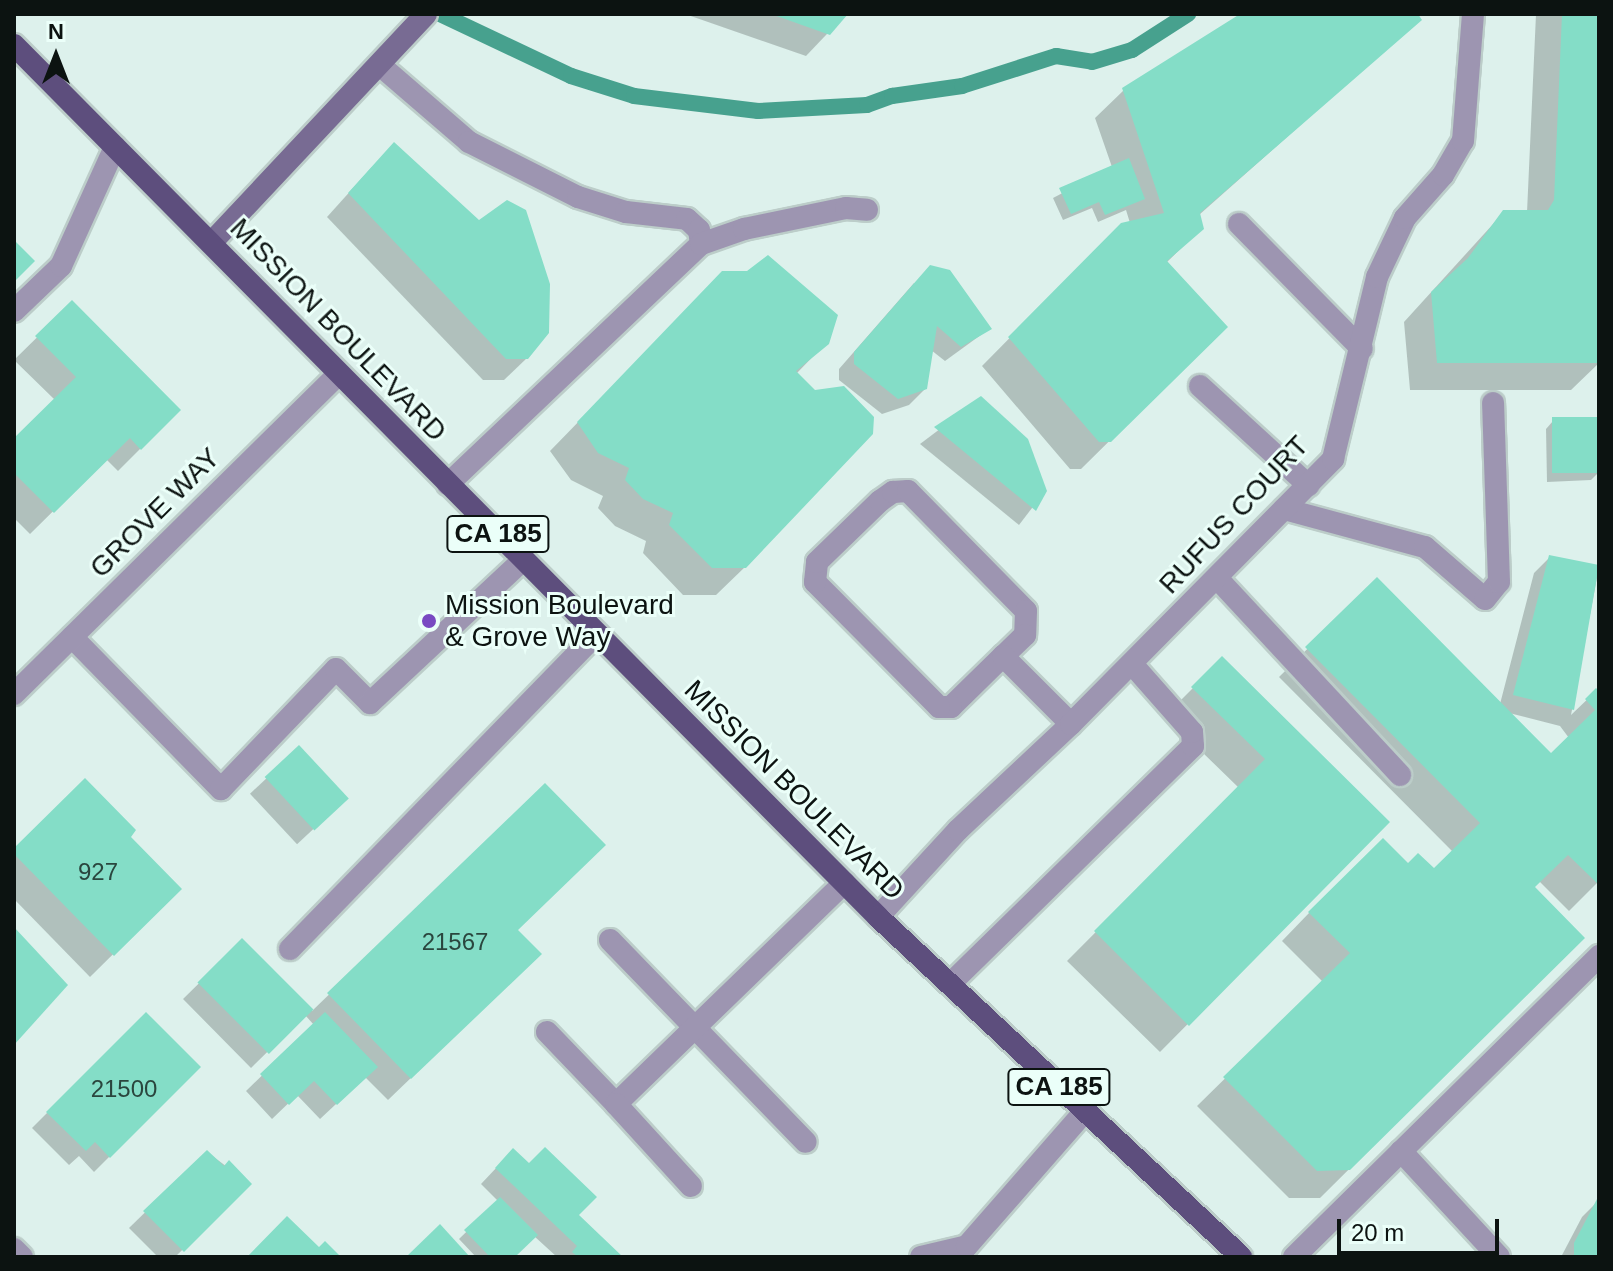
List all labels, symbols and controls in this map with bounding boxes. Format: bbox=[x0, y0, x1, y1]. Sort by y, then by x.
north arrow bbox=[16, 16, 96, 96]
text: N bbox=[48, 19, 64, 44]
street label: MISSION BOULEVARD bbox=[223, 212, 453, 448]
street label: RUFUS COURT bbox=[1152, 429, 1316, 601]
street label: GROVE WAY bbox=[83, 441, 227, 585]
road number: CA 185 bbox=[444, 512, 552, 556]
place label: Mission Boulevard & Grove Way bbox=[445, 588, 674, 654]
marker: Mission Boulevard & Grove Way bbox=[420, 612, 438, 630]
street label: MISSION BOULEVARD bbox=[677, 673, 911, 907]
house number: 927 bbox=[78, 858, 118, 886]
house number: 21567 bbox=[422, 928, 488, 956]
road number: CA 185 bbox=[1005, 1065, 1113, 1109]
house number: 21500 bbox=[91, 1075, 157, 1103]
scale bar bbox=[1341, 1203, 1503, 1253]
text: 20 m bbox=[1351, 1219, 1404, 1246]

